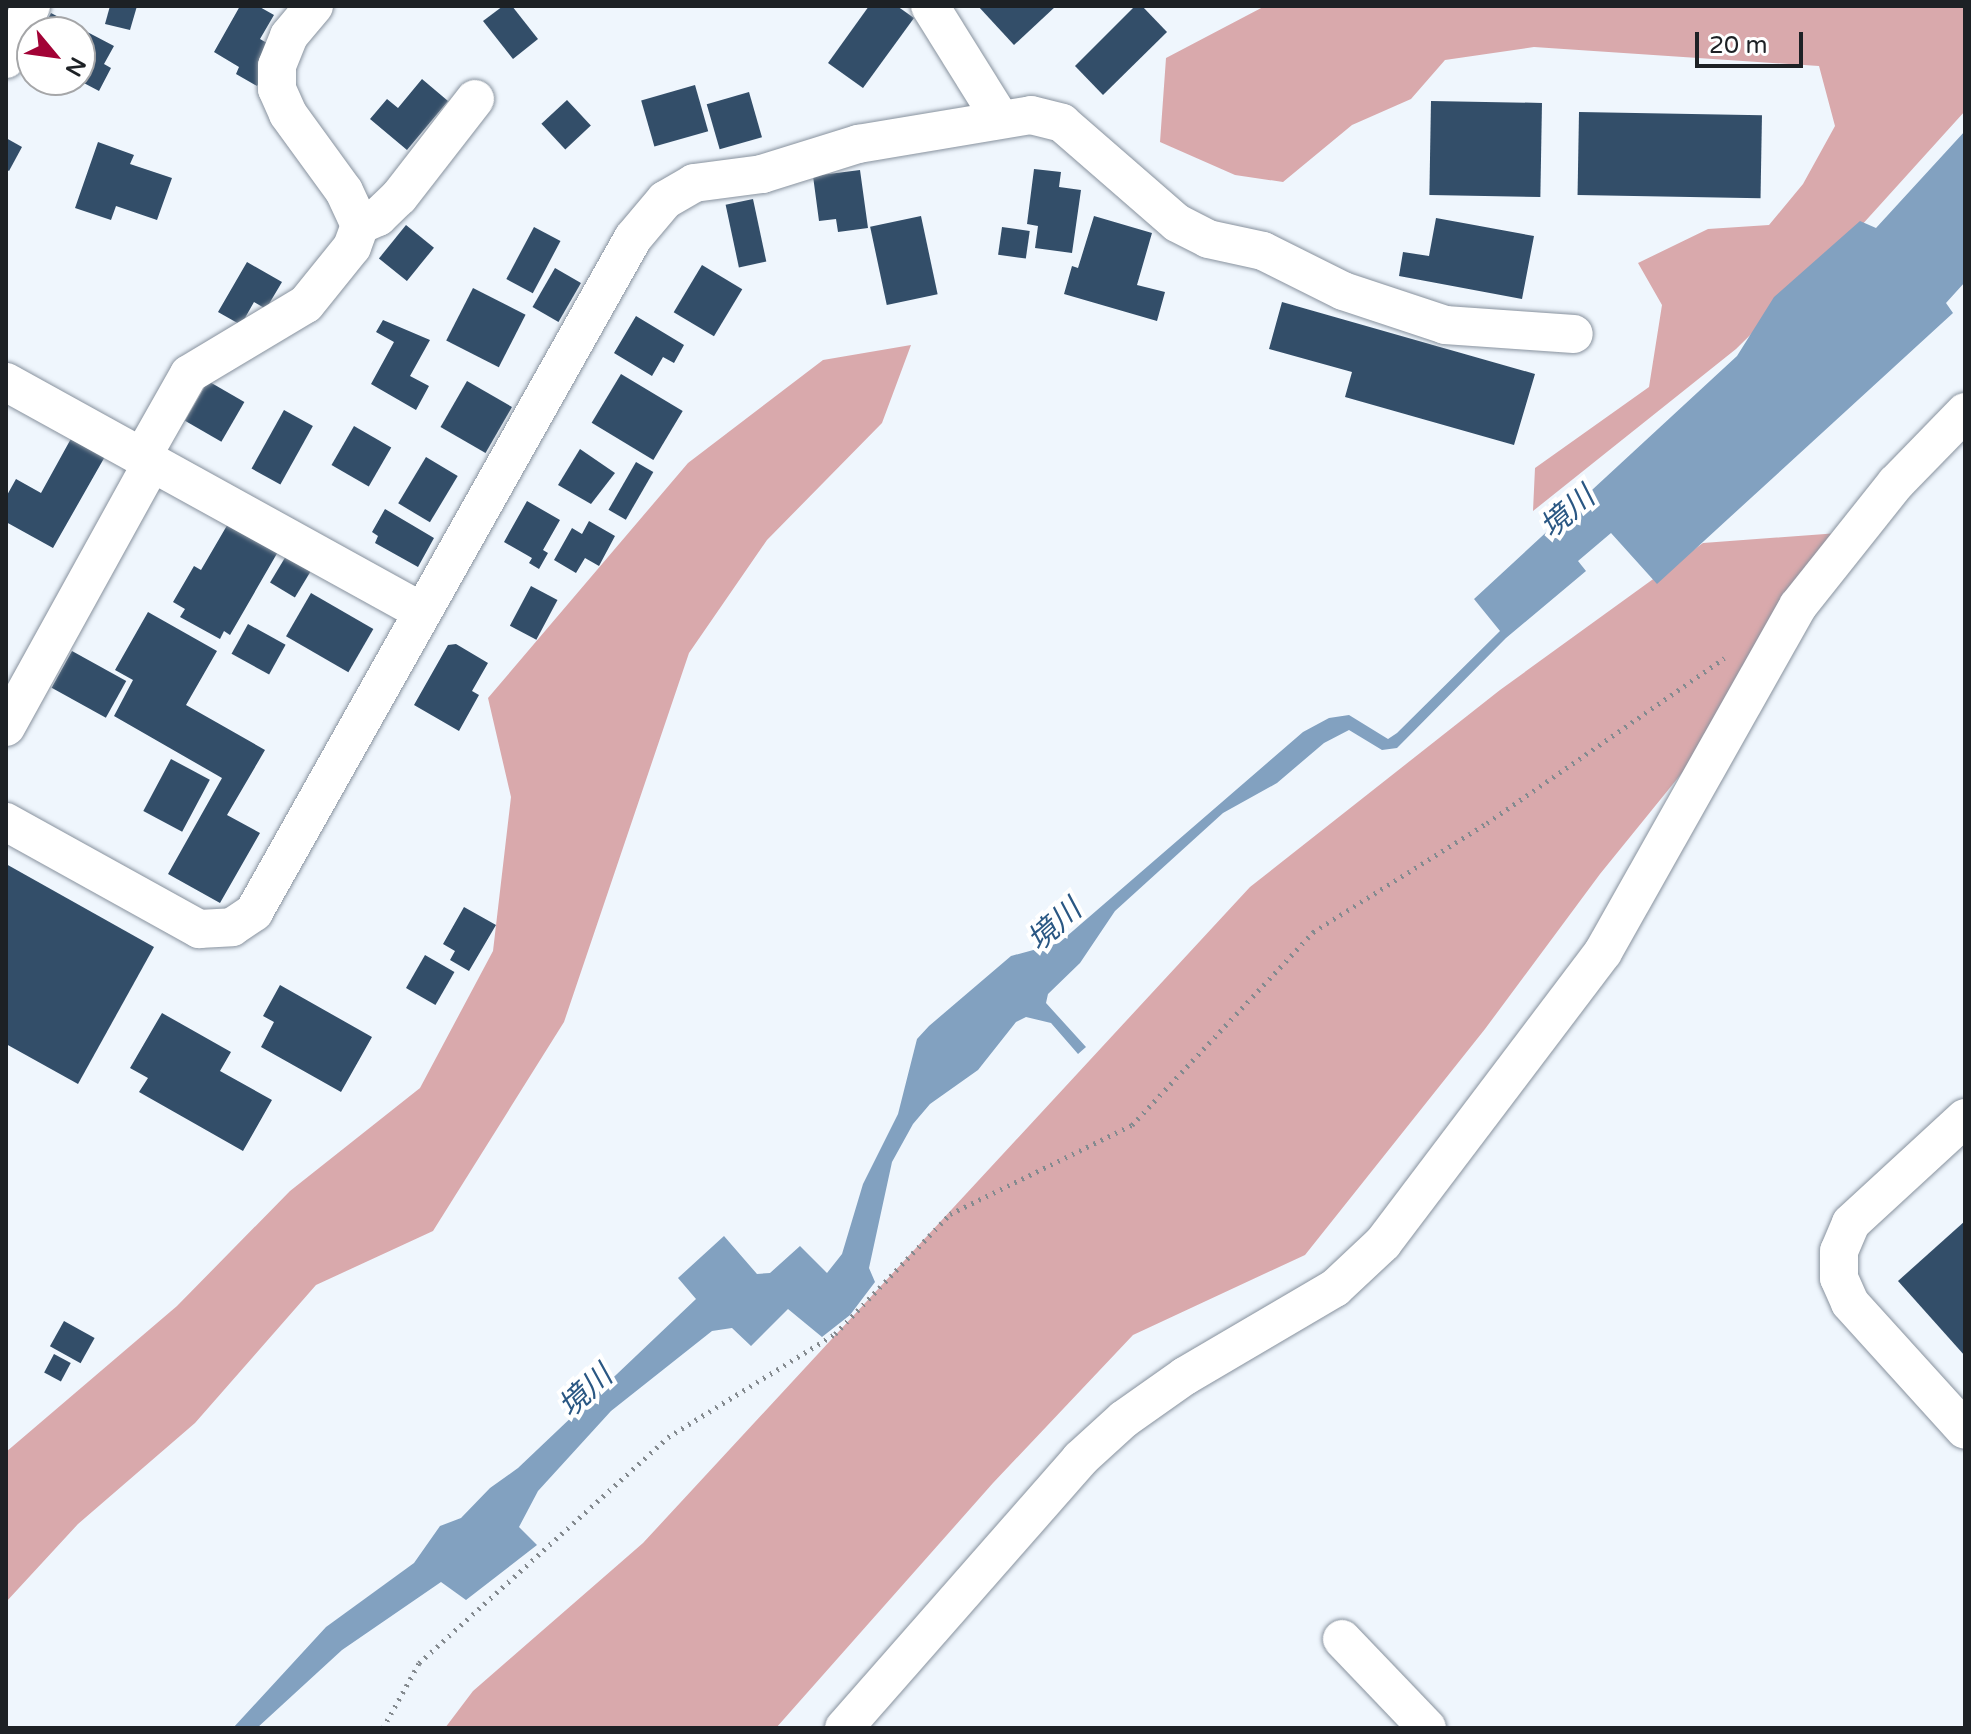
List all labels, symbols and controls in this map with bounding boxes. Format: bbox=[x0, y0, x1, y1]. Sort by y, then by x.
north arrow bbox=[16, 16, 96, 96]
scale bar bbox=[1699, 16, 1807, 66]
text: 20 m bbox=[1709, 31, 1767, 60]
text: N bbox=[60, 53, 91, 81]
water label: 境川 bbox=[1534, 480, 1602, 546]
water label: 境川 bbox=[1021, 893, 1089, 959]
water label: 境川 bbox=[552, 1358, 620, 1426]

